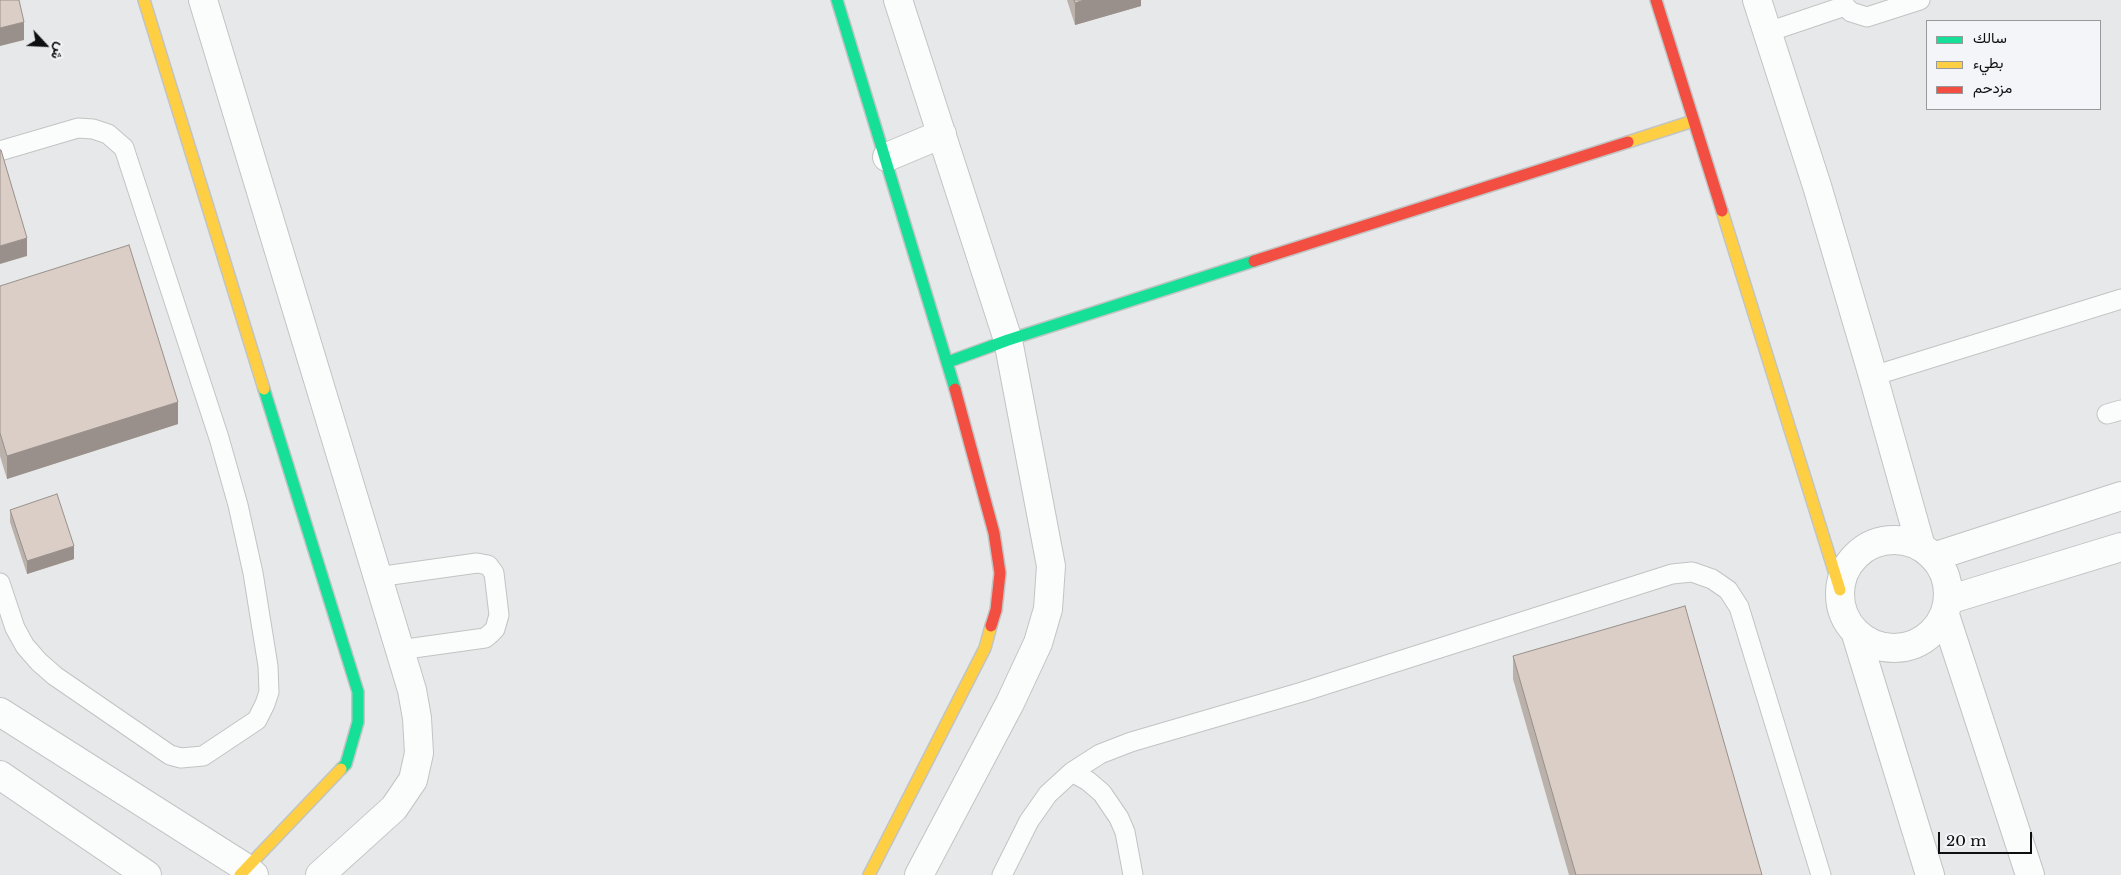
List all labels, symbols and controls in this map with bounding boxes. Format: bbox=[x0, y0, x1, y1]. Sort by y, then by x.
north arrow bbox=[20, 20, 70, 70]
legend bbox=[1926, 20, 2101, 110]
text: سالك bbox=[1973, 28, 2007, 47]
text: ش bbox=[47, 40, 70, 63]
text: بطيء bbox=[1973, 53, 2003, 72]
text: مزدحم bbox=[1973, 78, 2012, 97]
scale bar bbox=[1941, 822, 2035, 854]
text: 20 m bbox=[1946, 831, 1986, 850]

